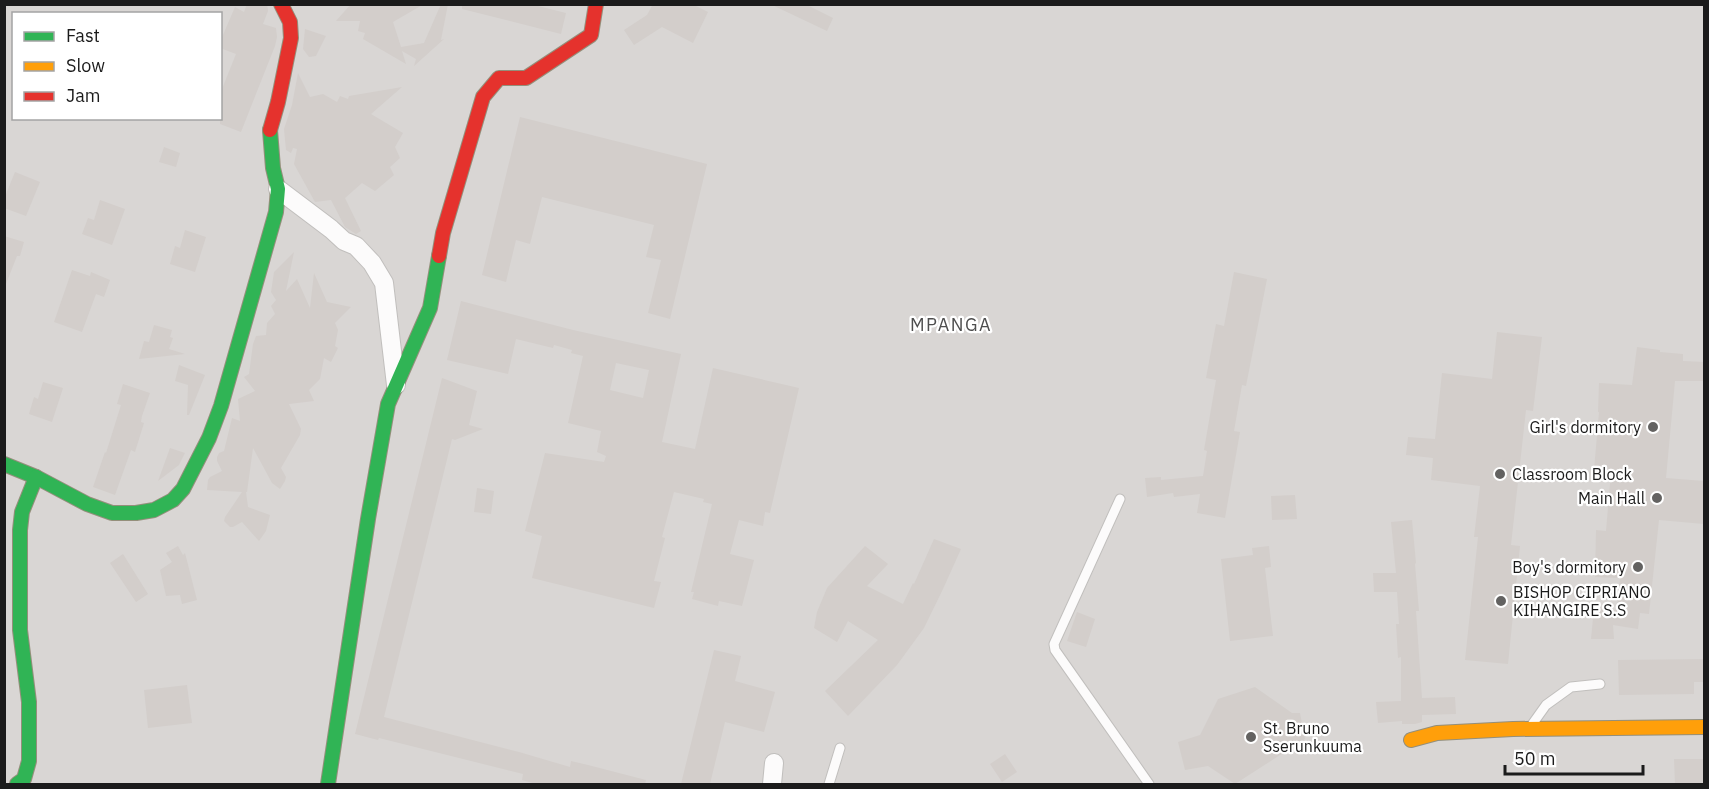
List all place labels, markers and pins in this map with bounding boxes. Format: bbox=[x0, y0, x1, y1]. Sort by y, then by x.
place label: Girl's dormitory bbox=[1530, 417, 1641, 437]
marker: Girl's dormitory bbox=[1646, 420, 1660, 434]
place label: Classroom Block bbox=[1512, 464, 1633, 484]
marker: Classroom Block bbox=[1493, 467, 1507, 481]
place label: Main Hall bbox=[1578, 488, 1645, 508]
marker: Main Hall bbox=[1650, 491, 1664, 505]
place label: Boy's dormitory bbox=[1512, 557, 1626, 577]
marker: Boy's dormitory bbox=[1631, 560, 1645, 574]
place label: BISHOP CIPRIANO KIHANGIRE S.S bbox=[1513, 582, 1651, 620]
marker: BISHOP CIPRIANO KIHANGIRE S.S bbox=[1494, 594, 1508, 608]
place label: St. Bruno Sserunkuuma bbox=[1263, 718, 1362, 756]
marker: St. Bruno Sserunkuuma bbox=[1244, 730, 1258, 744]

